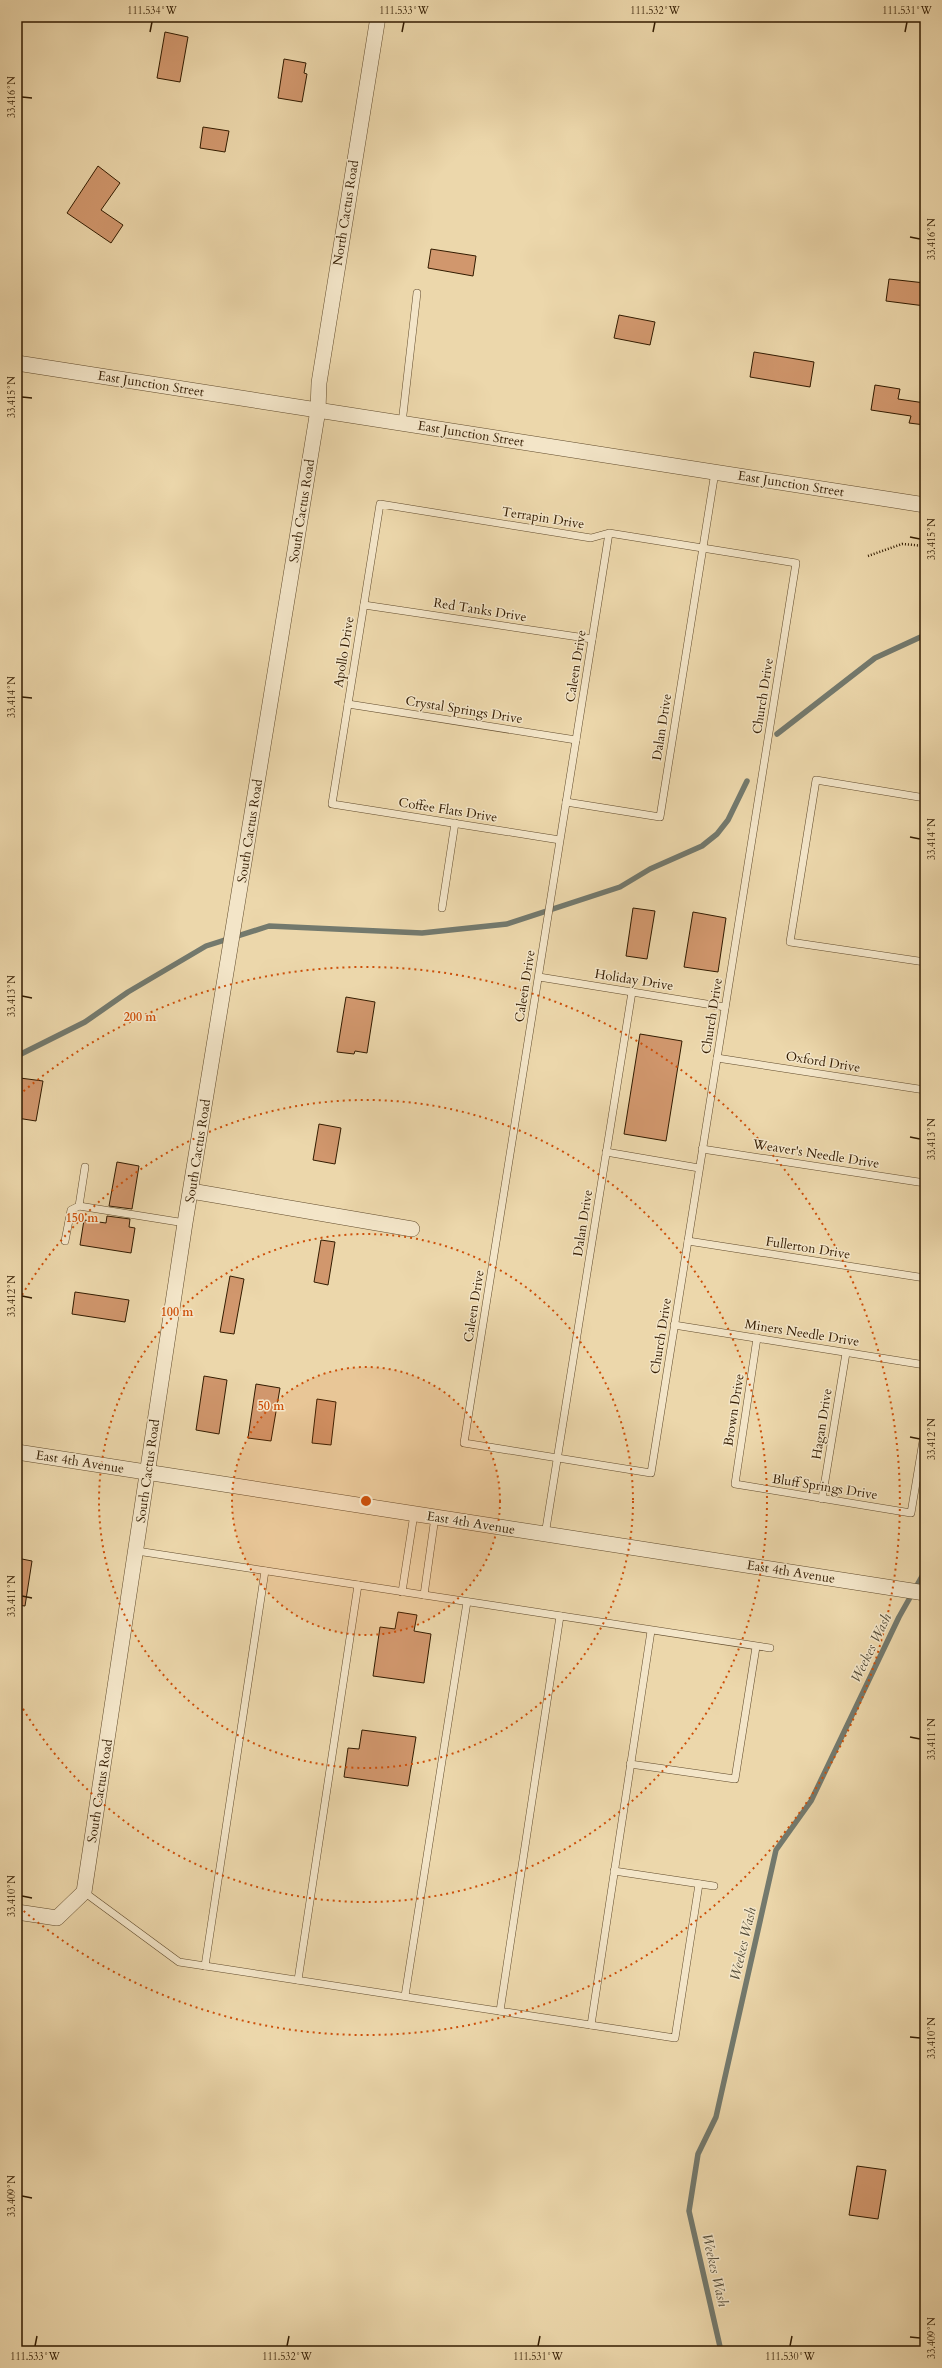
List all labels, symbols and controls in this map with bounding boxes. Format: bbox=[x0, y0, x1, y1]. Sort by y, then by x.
text: 111.534°W bbox=[127, 4, 178, 18]
text: 111.533°W bbox=[379, 4, 430, 18]
text: 111.532°W bbox=[630, 4, 681, 18]
text: 111.531°W bbox=[882, 4, 933, 18]
text: 33.416°N bbox=[5, 76, 19, 118]
street label: North Cactus Road bbox=[329, 159, 363, 267]
text: 33.416°N bbox=[925, 218, 939, 260]
street label: East Junction Street bbox=[97, 367, 205, 401]
text: 33.415°N bbox=[5, 376, 19, 418]
street label: East Junction Street bbox=[417, 417, 525, 451]
street label: South Cactus Road bbox=[285, 458, 319, 564]
street label: East Junction Street bbox=[737, 467, 845, 501]
street label: Terrapin Drive bbox=[500, 503, 586, 533]
text: 33.415°N bbox=[925, 518, 939, 560]
street label: Red Tanks Drive bbox=[432, 594, 528, 626]
street label: Apollo Drive bbox=[329, 615, 359, 689]
street label: Caleen Drive bbox=[561, 628, 591, 703]
street label: Church Drive bbox=[748, 657, 778, 735]
text: 33.414°N bbox=[5, 676, 19, 718]
street label: Crystal Springs Drive bbox=[404, 692, 524, 728]
street label: Dalan Drive bbox=[648, 692, 676, 762]
street label: South Cactus Road bbox=[233, 778, 267, 884]
street label: Coffee Flats Drive bbox=[397, 793, 499, 827]
text: 33.414°N bbox=[925, 818, 939, 860]
street label: Caleen Drive bbox=[510, 948, 540, 1023]
street label: Holiday Drive bbox=[593, 965, 675, 995]
text: 33.413°N bbox=[5, 975, 19, 1017]
street label: Church Drive bbox=[697, 977, 727, 1055]
text: 200 m bbox=[124, 1009, 157, 1025]
street label: Oxford Drive bbox=[784, 1047, 862, 1077]
street label: South Cactus Road bbox=[181, 1098, 215, 1204]
text: 33.413°N bbox=[925, 1118, 939, 1160]
street label: Weaver's Needle Drive bbox=[750, 1135, 881, 1173]
street label: Dalan Drive bbox=[569, 1188, 597, 1258]
text: 150 m bbox=[66, 1210, 99, 1226]
street label: Fullerton Drive bbox=[764, 1232, 852, 1264]
street label: Caleen Drive bbox=[459, 1268, 489, 1343]
text: 33.412°N bbox=[5, 1275, 19, 1317]
street label: Church Drive bbox=[646, 1297, 676, 1375]
text: 100 m bbox=[161, 1304, 194, 1320]
street label: Miners Needle Drive bbox=[743, 1315, 861, 1351]
street label: Brown Drive bbox=[719, 1372, 749, 1448]
street label: Hagan Drive bbox=[808, 1387, 837, 1461]
text: 50 m bbox=[258, 1398, 285, 1414]
street label: South Cactus Road bbox=[132, 1418, 164, 1524]
text: 33.412°N bbox=[925, 1418, 939, 1460]
street label: East 4th Avenue bbox=[35, 1446, 126, 1478]
street label: Bluff Springs Drive bbox=[771, 1470, 879, 1504]
centre of rings bbox=[359, 1494, 373, 1508]
street label: East 4th Avenue bbox=[426, 1507, 517, 1539]
street label: East 4th Avenue bbox=[746, 1556, 837, 1588]
text: 33.411°N bbox=[5, 1575, 19, 1617]
water label: Weekes Wash bbox=[846, 1610, 896, 1686]
text: 33.411°N bbox=[925, 1718, 939, 1760]
street label: South Cactus Road bbox=[83, 1738, 117, 1844]
text: 33.410°N bbox=[5, 1875, 19, 1917]
water label: Weekes Wash bbox=[725, 1905, 761, 1982]
text: 33.410°N bbox=[925, 2017, 939, 2059]
text: 33.409°N bbox=[5, 2175, 19, 2217]
water label: Weekes Wash bbox=[697, 2232, 733, 2309]
text: 33.409°N bbox=[925, 2317, 939, 2359]
text: 111.533°W bbox=[10, 2350, 61, 2364]
text: 111.532°W bbox=[262, 2350, 313, 2364]
text: 111.531°W bbox=[513, 2350, 564, 2364]
text: 111.530°W bbox=[765, 2350, 816, 2364]

